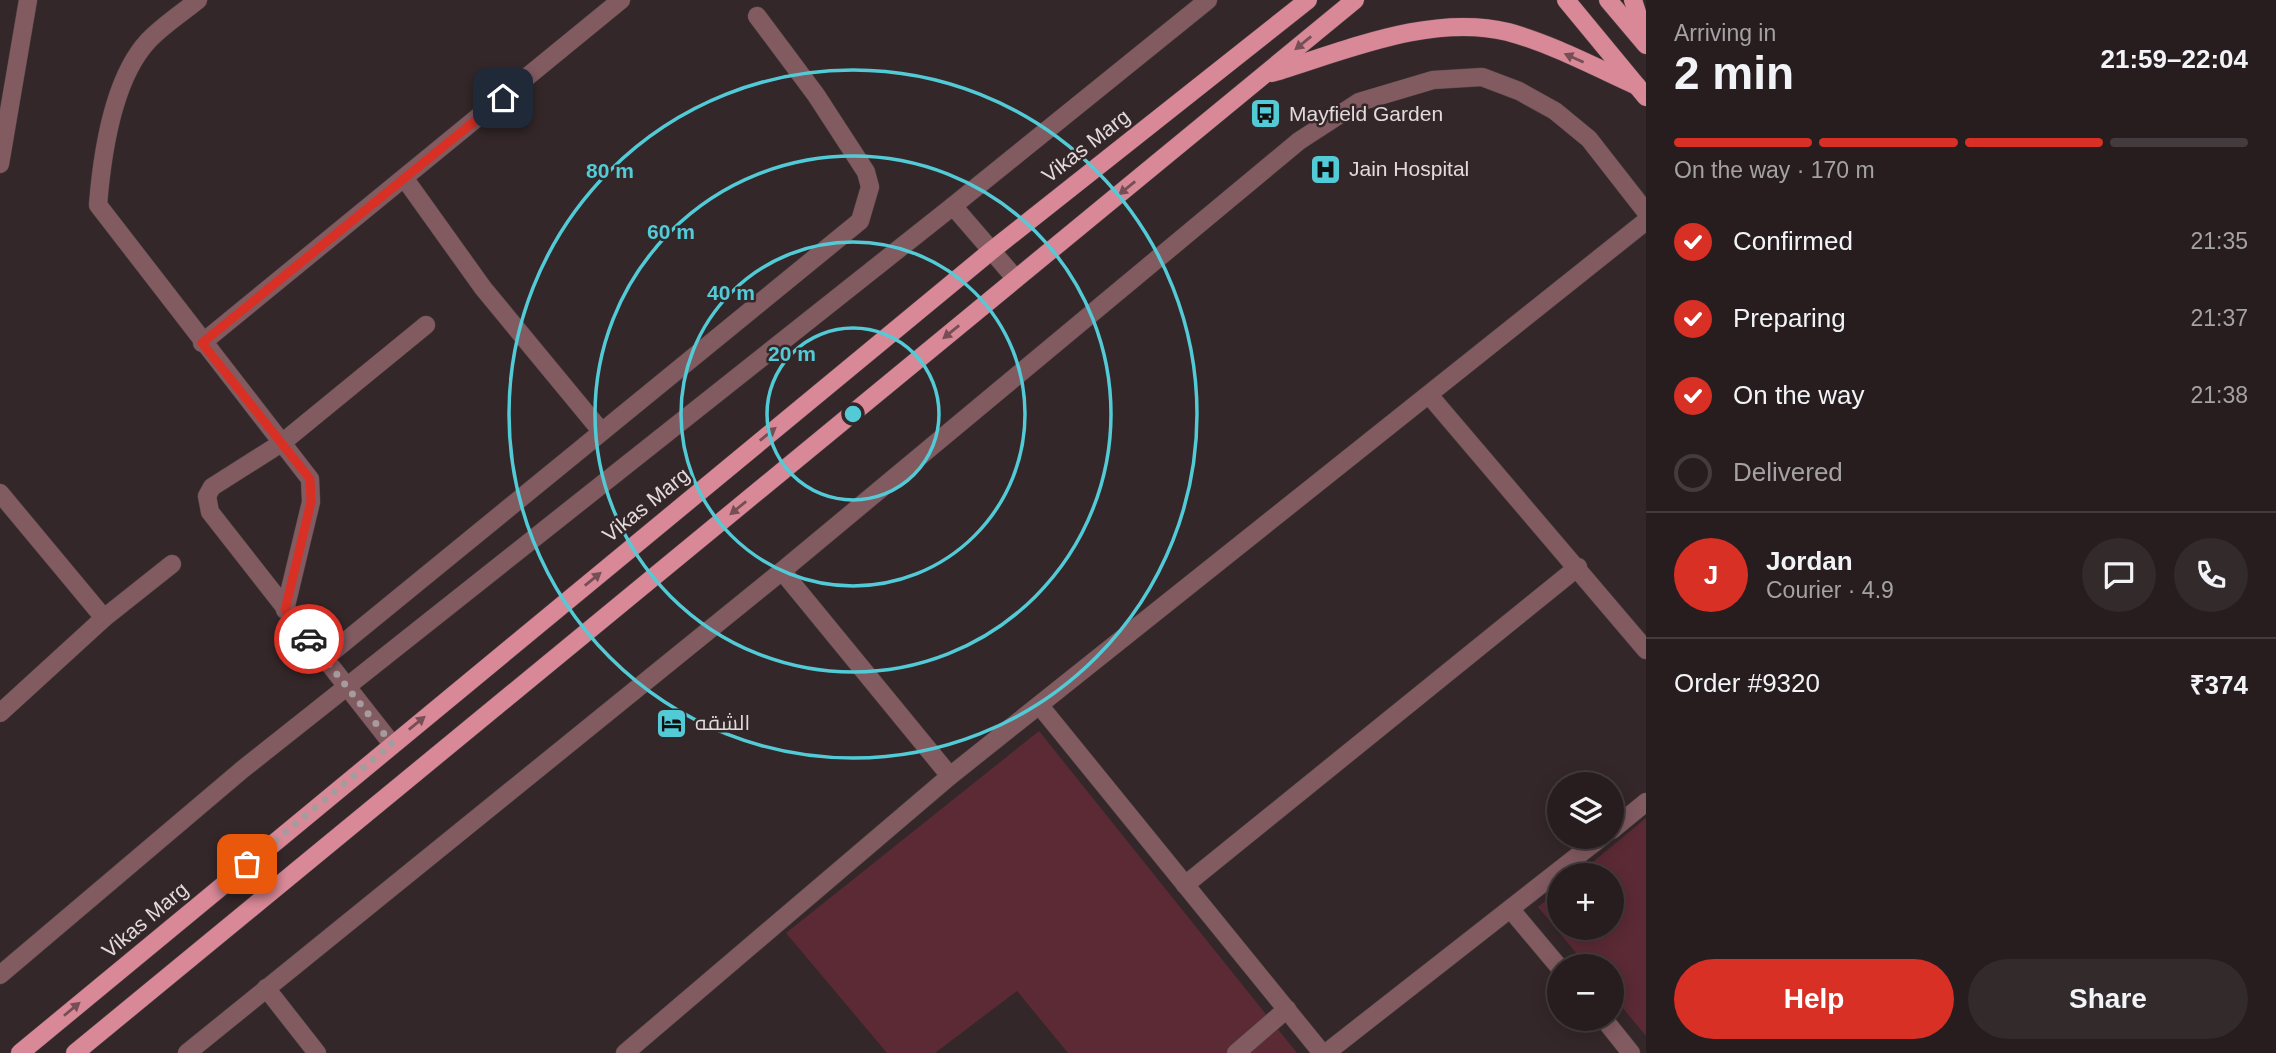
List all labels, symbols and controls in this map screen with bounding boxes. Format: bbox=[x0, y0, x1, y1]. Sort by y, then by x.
text: Arriving in bbox=[1674, 20, 1776, 46]
one-way arrow bbox=[1294, 36, 1312, 51]
text: 21:59–22:04 bbox=[2101, 44, 2248, 74]
text: 2 min bbox=[1674, 47, 1794, 99]
one-way arrow bbox=[1564, 52, 1585, 63]
pin bbox=[473, 68, 533, 128]
icon: home bbox=[484, 79, 522, 117]
bus stop icon: Mayfield Garden bbox=[1249, 97, 1283, 131]
place label: Mayfield Garden bbox=[1289, 102, 1443, 125]
street label: Vikas Marg bbox=[1037, 104, 1134, 187]
hospital icon: Jain Hospital bbox=[1309, 152, 1343, 186]
place label: Jain Hospital bbox=[1349, 157, 1469, 180]
text: On the way · 170 m bbox=[1674, 157, 1875, 183]
text: 80 m bbox=[586, 159, 634, 182]
one-way arrow bbox=[1118, 180, 1135, 195]
text: 60 m bbox=[647, 220, 695, 243]
icon: check bbox=[1674, 223, 1712, 261]
text: Confirmed bbox=[1733, 226, 1853, 256]
text: 21:35 bbox=[2190, 228, 2248, 254]
text: 40 m bbox=[707, 281, 755, 304]
icon: check bbox=[1674, 300, 1712, 338]
text: Preparing bbox=[1733, 303, 1846, 333]
text: 21:37 bbox=[2190, 305, 2248, 331]
one-way arrow bbox=[943, 325, 961, 340]
text: 20 m bbox=[768, 342, 816, 365]
icon: check bbox=[1674, 377, 1712, 415]
text: On the way bbox=[1733, 380, 1865, 410]
text: 21:38 bbox=[2190, 382, 2248, 408]
centre of rings bbox=[841, 402, 865, 426]
one-way arrow bbox=[760, 427, 777, 442]
text: Delivered bbox=[1733, 457, 1843, 487]
street label: Vikas Marg bbox=[598, 463, 694, 546]
one-way arrow bbox=[729, 500, 746, 515]
button: chat bbox=[2082, 538, 2156, 612]
button: phone bbox=[2174, 538, 2248, 612]
text: Jordan bbox=[1766, 546, 1853, 576]
text: J bbox=[1704, 560, 1718, 590]
one-way arrow bbox=[583, 571, 601, 586]
text: Courier · 4.9 bbox=[1766, 577, 1894, 603]
courier bbox=[274, 604, 344, 674]
icon: car bbox=[290, 620, 328, 658]
text: Order #9320 bbox=[1674, 668, 1820, 698]
text: ₹374 bbox=[2190, 670, 2248, 700]
hotel icon: الشقه bbox=[655, 706, 689, 740]
place label: الشقه bbox=[695, 711, 750, 734]
one-way arrow bbox=[409, 716, 426, 731]
map controls bbox=[1547, 772, 1624, 1031]
button: layers bbox=[1547, 772, 1624, 849]
pin bbox=[217, 834, 277, 894]
icon: bag bbox=[228, 845, 266, 883]
button: + bbox=[1547, 863, 1624, 940]
street label: Vikas Marg bbox=[97, 877, 192, 962]
button: − bbox=[1547, 954, 1624, 1031]
button: Help bbox=[1674, 959, 1954, 1039]
button: Share bbox=[1968, 959, 2248, 1039]
one-way arrow bbox=[63, 1002, 81, 1017]

